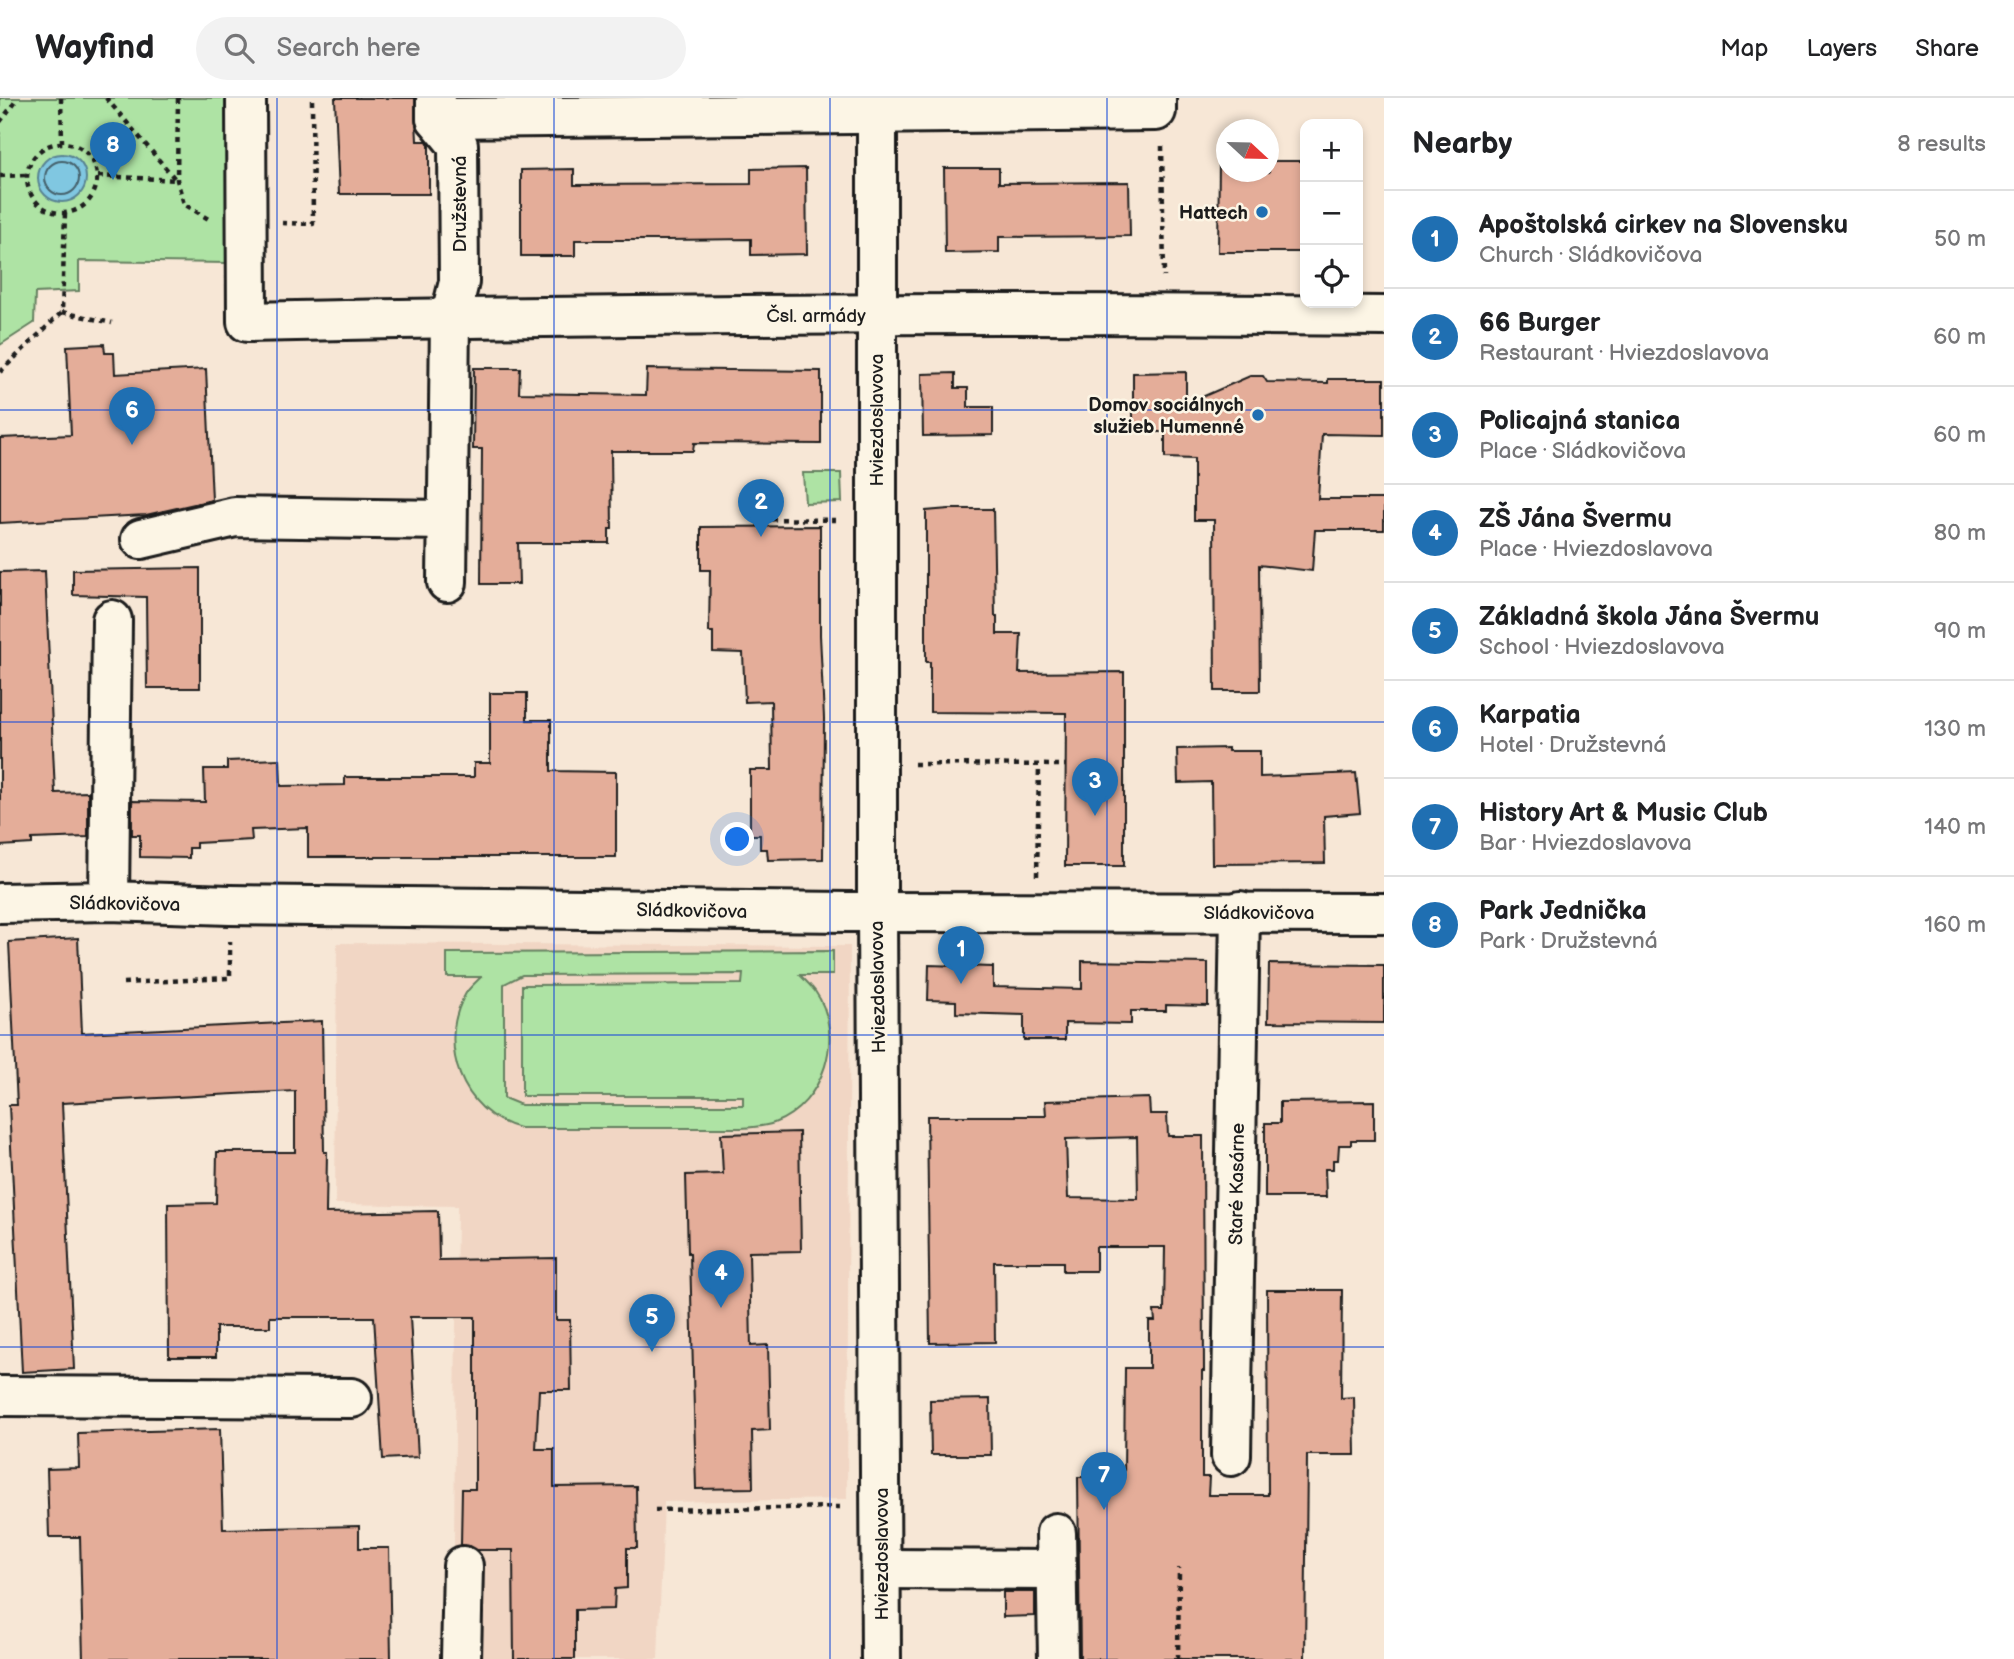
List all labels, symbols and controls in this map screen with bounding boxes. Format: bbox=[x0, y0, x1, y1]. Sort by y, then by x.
search box bbox=[196, 17, 686, 80]
text: Wayfind bbox=[35, 28, 154, 68]
icon: search bbox=[220, 29, 258, 67]
text: Search here bbox=[276, 33, 421, 64]
text: Map bbox=[1720, 34, 1768, 63]
text: Layers bbox=[1806, 34, 1877, 63]
text: Share bbox=[1915, 34, 1979, 63]
north arrow bbox=[1216, 119, 1279, 182]
map controls bbox=[1300, 119, 1363, 308]
button: + bbox=[1300, 119, 1363, 182]
pin: 8 bbox=[90, 122, 136, 180]
text: Nearby bbox=[1412, 126, 1512, 162]
text: 8 results bbox=[1897, 130, 1986, 158]
street label: Družstevná bbox=[449, 155, 472, 253]
button: − bbox=[1300, 182, 1363, 245]
place label: Hattech bbox=[1179, 202, 1248, 225]
marker: Hattech bbox=[1254, 204, 1270, 220]
text: Apoštolská cirkev na Slovensku bbox=[1479, 210, 1848, 241]
text: 1 bbox=[1430, 225, 1440, 253]
text: 50 m bbox=[1934, 225, 1986, 253]
text: Church · Sládkovičova bbox=[1479, 241, 1703, 269]
button: locate bbox=[1300, 245, 1363, 308]
street label: Čsl. armády bbox=[766, 304, 866, 328]
text: 66 Burger bbox=[1479, 308, 1600, 339]
text: 2 bbox=[1428, 323, 1442, 351]
text: 60 m bbox=[1933, 323, 1986, 351]
text: Restaurant · Hviezdoslavova bbox=[1479, 339, 1769, 367]
street label: Hviezdoslavova bbox=[866, 354, 889, 486]
pin: 6 bbox=[109, 387, 155, 445]
place label: Domov sociálnych služieb Humenné bbox=[1088, 394, 1244, 439]
text: Policajná stanica bbox=[1479, 406, 1680, 437]
marker: Domov sociálnych služieb Humenné bbox=[1250, 407, 1266, 423]
text: 3 bbox=[1428, 421, 1442, 449]
text: 60 m bbox=[1933, 421, 1986, 449]
text: Place · Sládkovičova bbox=[1479, 437, 1686, 465]
pin: 2 bbox=[738, 479, 784, 537]
text: ZŠ Jána Švermu bbox=[1479, 504, 1672, 535]
text: 4 bbox=[1428, 519, 1442, 547]
text: 80 m bbox=[1934, 519, 1986, 547]
text: Place · Hviezdoslavova bbox=[1479, 535, 1713, 563]
text: Základná škola Jána Švermu bbox=[1479, 602, 1819, 633]
text: 5 bbox=[1428, 617, 1442, 645]
text: 90 m bbox=[1934, 617, 1986, 645]
text: School · Hviezdoslavova bbox=[1479, 633, 1725, 661]
text: Karpatia bbox=[1479, 700, 1581, 731]
text: 6 bbox=[1428, 715, 1442, 743]
text: 130 m bbox=[1924, 715, 1986, 743]
text: Hotel · Družstevná bbox=[1479, 731, 1666, 759]
pin: 3 bbox=[1072, 758, 1118, 816]
text: History Art & Music Club bbox=[1479, 798, 1768, 829]
text: 7 bbox=[1429, 813, 1441, 841]
text: 140 m bbox=[1924, 813, 1986, 841]
your location bbox=[720, 822, 754, 856]
text: Bar · Hviezdoslavova bbox=[1479, 829, 1692, 857]
street label: Sládkovičova bbox=[69, 892, 181, 917]
text: Park Jednička bbox=[1479, 896, 1647, 927]
street label: Sládkovičova bbox=[636, 899, 748, 924]
street label: Sládkovičova bbox=[1203, 902, 1315, 925]
text: 8 bbox=[1428, 911, 1442, 939]
text: 160 m bbox=[1924, 911, 1986, 939]
street label: Hviezdoslavova bbox=[866, 920, 891, 1054]
pin: 1 bbox=[938, 926, 984, 984]
text: Park · Družstevná bbox=[1479, 927, 1658, 955]
street label: Staré Kasárne bbox=[1225, 1123, 1250, 1245]
pin: 4 bbox=[698, 1250, 744, 1308]
pin: 5 bbox=[629, 1294, 675, 1352]
pin: 7 bbox=[1081, 1452, 1127, 1510]
street label: Hviezdoslavova bbox=[871, 1488, 894, 1620]

